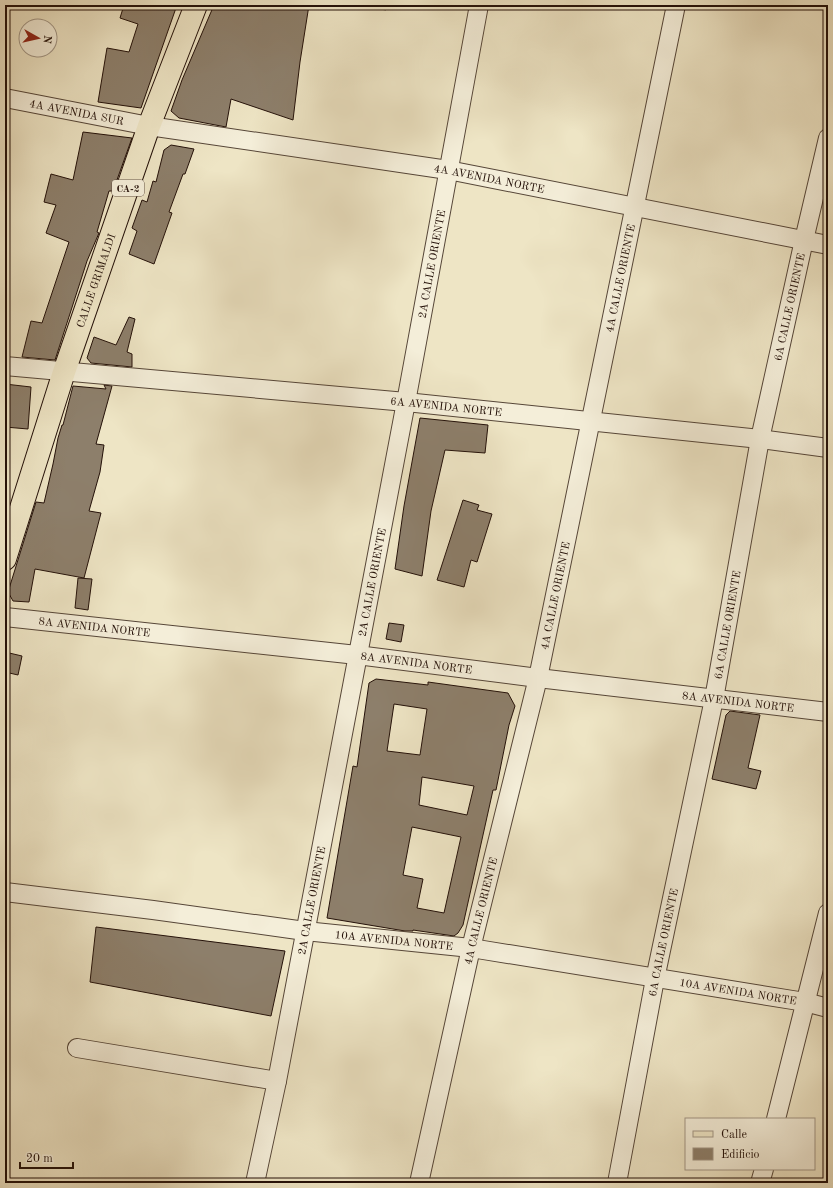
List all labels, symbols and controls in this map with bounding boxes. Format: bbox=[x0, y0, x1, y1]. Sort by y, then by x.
north arrow bbox=[18, 18, 58, 58]
text: N bbox=[40, 34, 52, 45]
street label: 4A AVENIDA SUR bbox=[28, 99, 125, 128]
street label: 4A AVENIDA NORTE bbox=[433, 164, 545, 196]
road number: CA-2 bbox=[112, 180, 144, 196]
street label: 2A CALLE ORIENTE bbox=[418, 209, 448, 319]
street label: 4A CALLE ORIENTE bbox=[605, 224, 638, 333]
street label: CALLE GRIMALDI bbox=[76, 232, 118, 329]
street label: 6A CALLE ORIENTE bbox=[773, 252, 808, 362]
street label: 6A AVENIDA NORTE bbox=[390, 397, 502, 419]
street label: 2A CALLE ORIENTE bbox=[358, 527, 389, 638]
street label: 4A CALLE ORIENTE bbox=[540, 541, 573, 651]
street label: 6A CALLE ORIENTE bbox=[714, 570, 744, 680]
street label: 8A AVENIDA NORTE bbox=[38, 617, 151, 640]
street label: 8A AVENIDA NORTE bbox=[360, 652, 473, 677]
street label: 8A AVENIDA NORTE bbox=[682, 691, 794, 715]
street label: 2A CALLE ORIENTE bbox=[297, 846, 328, 956]
street label: 4A CALLE ORIENTE bbox=[463, 856, 500, 966]
street label: 6A CALLE ORIENTE bbox=[648, 888, 681, 998]
street label: 10A AVENIDA NORTE bbox=[334, 930, 453, 953]
street label: 10A AVENIDA NORTE bbox=[678, 978, 797, 1008]
legend bbox=[685, 1118, 815, 1170]
text: Calle bbox=[721, 1129, 747, 1141]
scale bar bbox=[20, 1144, 73, 1170]
text: Edificio bbox=[721, 1149, 760, 1161]
text: 20 m bbox=[26, 1153, 53, 1165]

